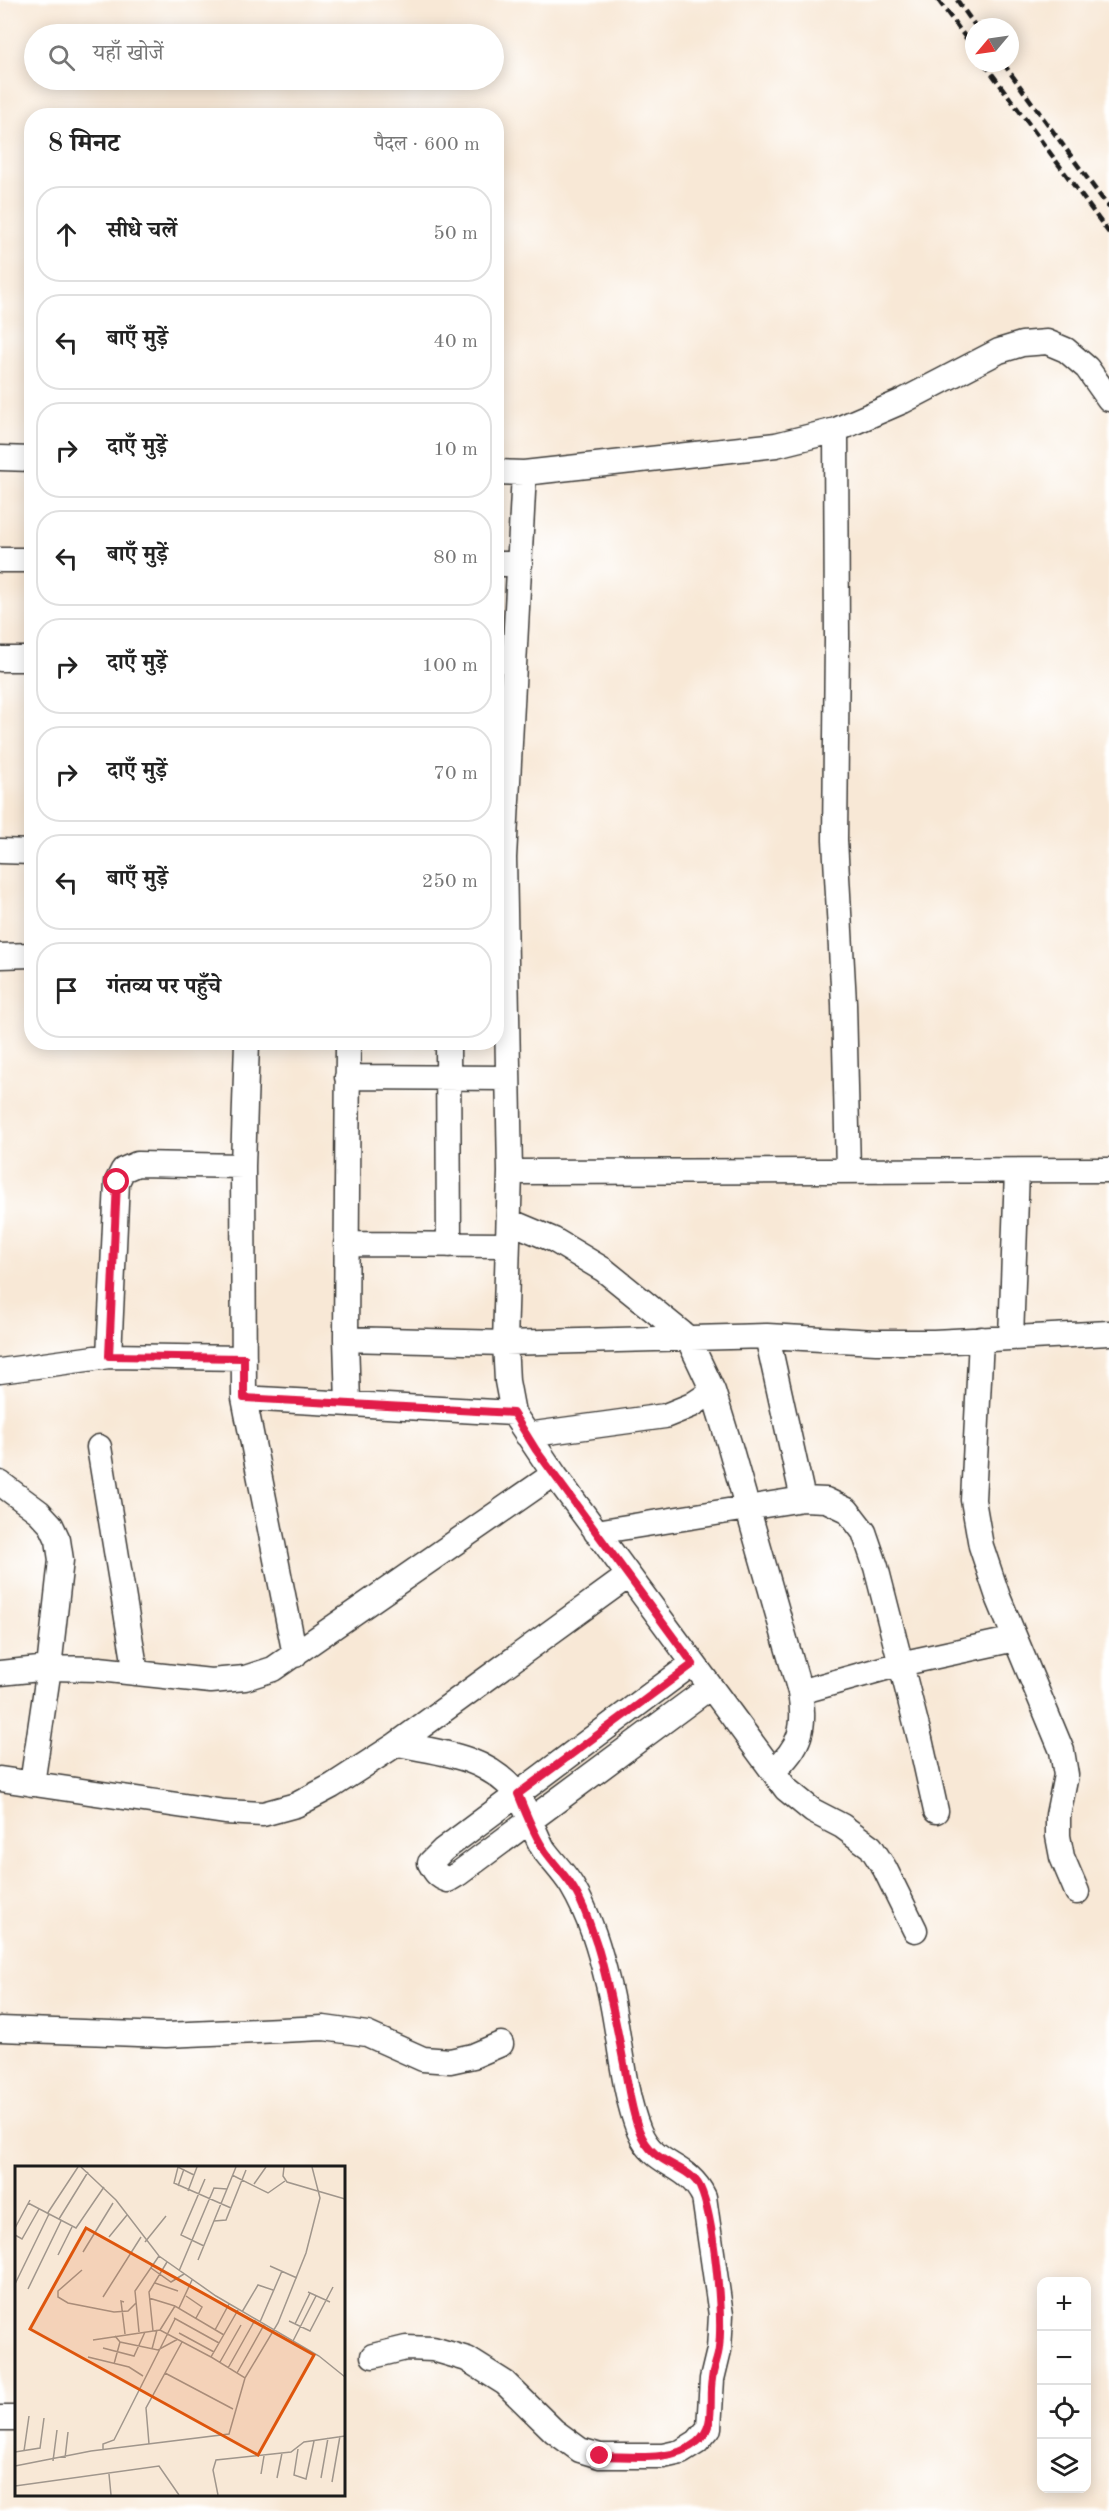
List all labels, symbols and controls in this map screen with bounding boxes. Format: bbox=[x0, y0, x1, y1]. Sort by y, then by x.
north arrow bbox=[965, 18, 1019, 72]
search box bbox=[24, 24, 504, 90]
icon: search bbox=[45, 41, 78, 74]
text: यहाँ खोजें bbox=[93, 43, 164, 65]
text: 8 मिनट bbox=[48, 131, 120, 157]
text: पैदल · 600 m bbox=[374, 135, 480, 155]
icon: ahead bbox=[50, 218, 83, 251]
text: सीधे चलें bbox=[107, 220, 177, 242]
text: 50 m bbox=[433, 224, 478, 244]
icon: left bbox=[50, 326, 83, 359]
text: बाएँ मुड़ें bbox=[107, 328, 168, 350]
text: 40 m bbox=[433, 332, 478, 352]
icon: right bbox=[50, 434, 83, 467]
text: दाएँ मुड़ें bbox=[107, 436, 167, 458]
text: 10 m bbox=[433, 440, 478, 460]
icon: left bbox=[50, 542, 83, 575]
text: बाएँ मुड़ें bbox=[107, 544, 168, 566]
text: 80 m bbox=[433, 548, 478, 568]
icon: right bbox=[50, 650, 83, 683]
text: दाएँ मुड़ें bbox=[107, 652, 167, 674]
text: 100 m bbox=[422, 656, 478, 676]
icon: right bbox=[50, 758, 83, 791]
text: दाएँ मुड़ें bbox=[107, 760, 167, 782]
text: 70 m bbox=[433, 764, 478, 784]
icon: left bbox=[50, 866, 83, 899]
text: बाएँ मुड़ें bbox=[107, 868, 168, 890]
text: 250 m bbox=[422, 872, 478, 892]
icon: arrive bbox=[50, 974, 83, 1007]
text: गंतव्य पर पहुँचे bbox=[107, 976, 221, 998]
route start bbox=[103, 1168, 129, 1194]
inset map bbox=[15, 2166, 345, 2496]
map controls bbox=[1037, 2277, 1091, 2493]
button: + bbox=[1037, 2277, 1091, 2331]
button: − bbox=[1037, 2331, 1091, 2385]
button: locate bbox=[1037, 2385, 1091, 2439]
button: layers bbox=[1037, 2439, 1091, 2493]
route end bbox=[586, 2442, 612, 2468]

